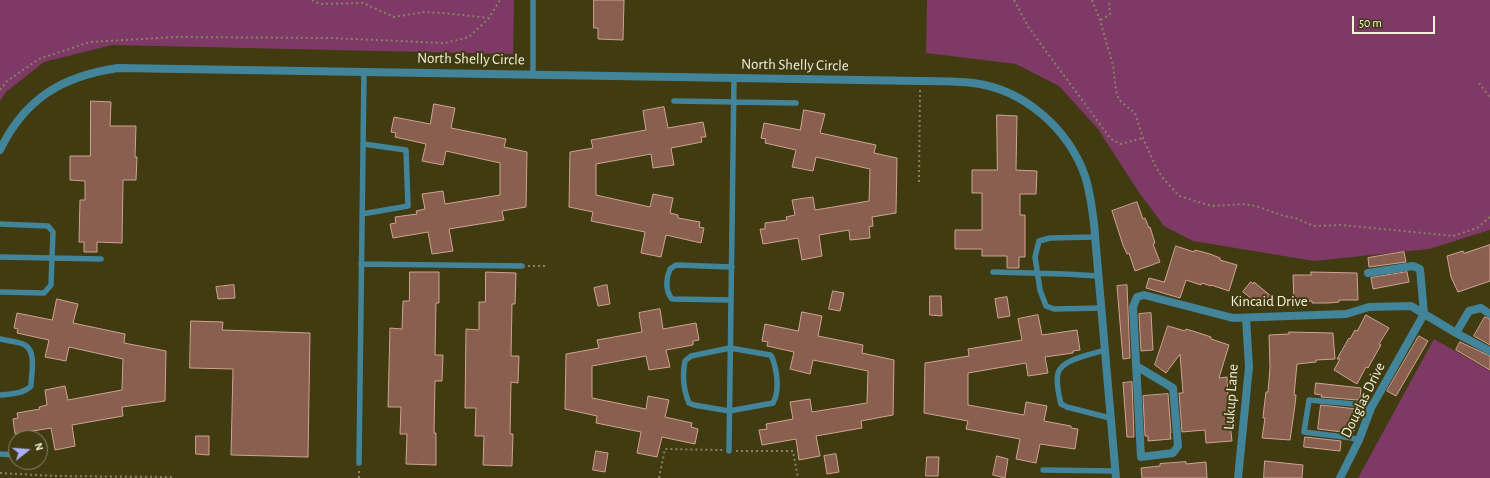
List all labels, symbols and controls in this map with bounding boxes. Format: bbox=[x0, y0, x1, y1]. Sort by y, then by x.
scale bar bbox=[1354, 8, 1437, 34]
text: 50 m bbox=[1359, 17, 1382, 29]
street label: North Shelly Circle bbox=[417, 49, 525, 69]
street label: North Shelly Circle bbox=[741, 55, 849, 75]
street label: Kincaid Drive bbox=[1230, 292, 1308, 310]
street label: Douglas Drive bbox=[1337, 359, 1389, 441]
street label: Lukup Lane bbox=[1220, 363, 1242, 431]
north arrow bbox=[8, 430, 48, 470]
text: N bbox=[33, 441, 45, 452]

